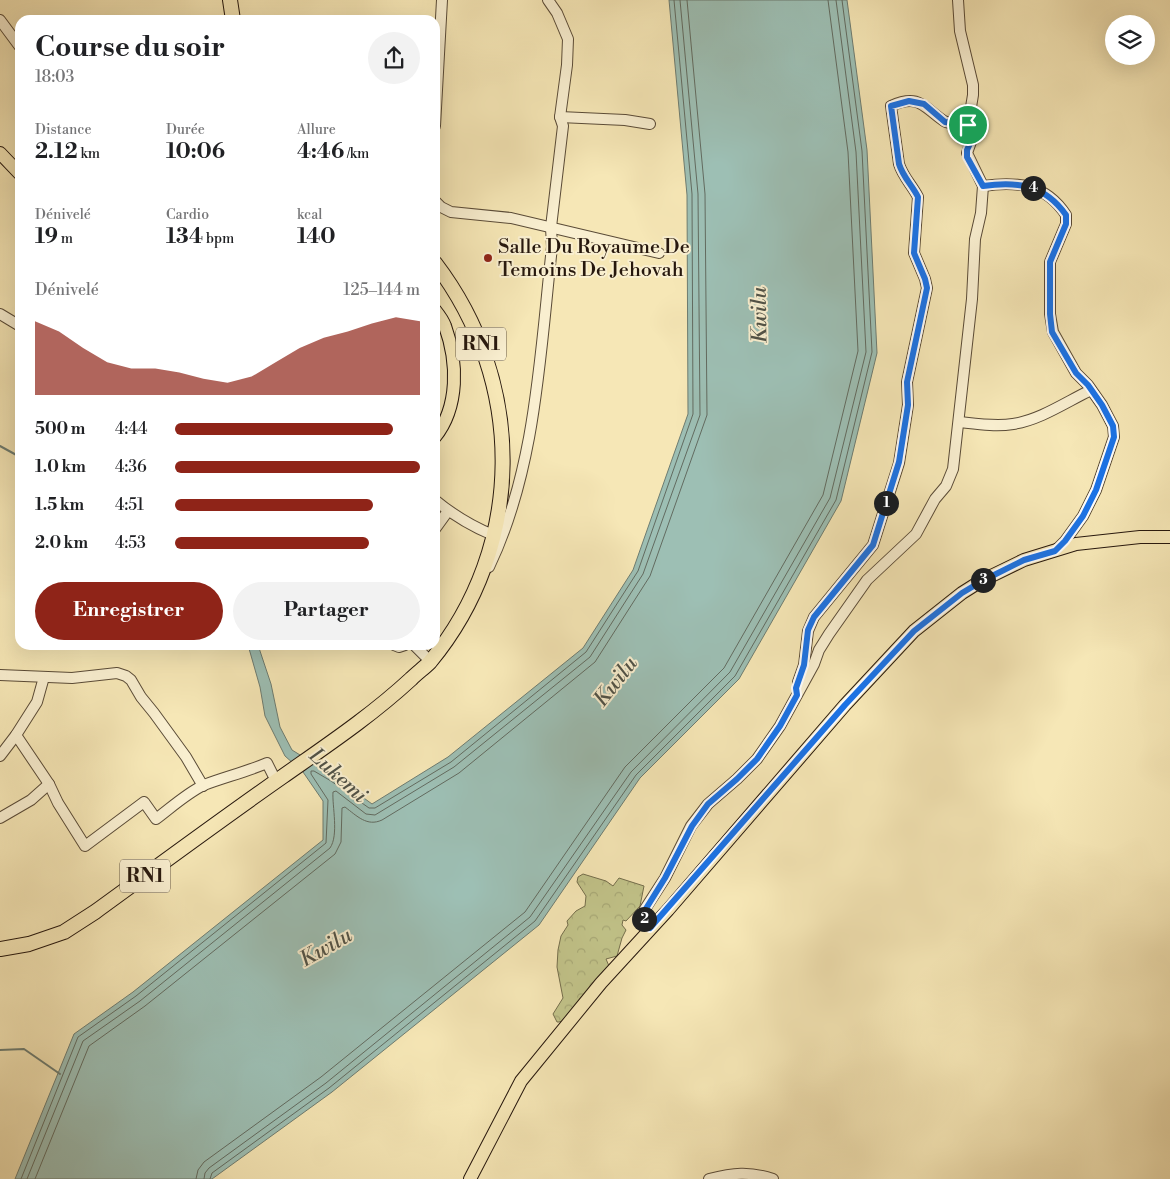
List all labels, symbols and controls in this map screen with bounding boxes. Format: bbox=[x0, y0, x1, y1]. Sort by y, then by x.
map controls bbox=[1105, 15, 1155, 65]
button: layers bbox=[1105, 15, 1155, 65]
text: Course du soir bbox=[35, 30, 225, 65]
button: share bbox=[368, 32, 420, 84]
text: 18:03 bbox=[35, 67, 74, 87]
pin bbox=[947, 104, 989, 146]
icon: arrive bbox=[954, 111, 982, 139]
text: Distance bbox=[35, 121, 92, 139]
text: Durée bbox=[166, 121, 205, 139]
text: Allure bbox=[297, 121, 336, 139]
text: 2.12 bbox=[35, 139, 78, 165]
text: 10:06 bbox=[166, 139, 225, 165]
text: 4:46 bbox=[297, 139, 344, 165]
text: km bbox=[78, 145, 100, 163]
text: /km bbox=[344, 145, 369, 163]
pin: 4 bbox=[1020, 176, 1046, 200]
text: 4 bbox=[1029, 179, 1038, 197]
text: Dénivelé bbox=[35, 206, 91, 224]
text: Cardio bbox=[166, 206, 209, 224]
text: kcal bbox=[297, 206, 322, 224]
text: 19 bbox=[35, 224, 58, 250]
text: 134 bbox=[166, 224, 203, 250]
text: 140 bbox=[297, 224, 336, 250]
text: m bbox=[58, 230, 73, 248]
text: bpm bbox=[203, 230, 234, 248]
place label: Salle Du Royaume De Temoins De Jehovah bbox=[498, 235, 690, 283]
marker: Salle Du Royaume De Temoins De Jehovah bbox=[482, 252, 494, 264]
text: Dénivelé bbox=[35, 280, 99, 300]
text: 125–144 m bbox=[343, 280, 420, 300]
water label: Kwilu bbox=[747, 286, 773, 344]
road number: RN1 bbox=[456, 328, 506, 360]
text: 500 m bbox=[35, 419, 85, 439]
text: 4:44 bbox=[115, 419, 148, 439]
text: 1.0 km bbox=[35, 457, 86, 477]
text: 4:36 bbox=[115, 457, 147, 477]
pin: 1 bbox=[874, 490, 898, 516]
text: 1 bbox=[883, 494, 890, 512]
text: 1.5 km bbox=[35, 495, 84, 515]
text: 4:51 bbox=[115, 495, 144, 515]
text: 2.0 km bbox=[35, 533, 88, 553]
text: 4:53 bbox=[115, 533, 146, 553]
pin: 3 bbox=[970, 568, 996, 592]
text: 3 bbox=[979, 571, 988, 589]
button: Enregistrer bbox=[35, 582, 223, 640]
button: Partager bbox=[233, 582, 420, 640]
water label: Kwilu bbox=[588, 652, 644, 712]
water label: Lukemi bbox=[303, 743, 373, 809]
road number: RN1 bbox=[120, 859, 170, 892]
pin: 2 bbox=[632, 906, 656, 932]
text: 2 bbox=[640, 910, 649, 928]
water label: Kwilu bbox=[295, 923, 357, 973]

